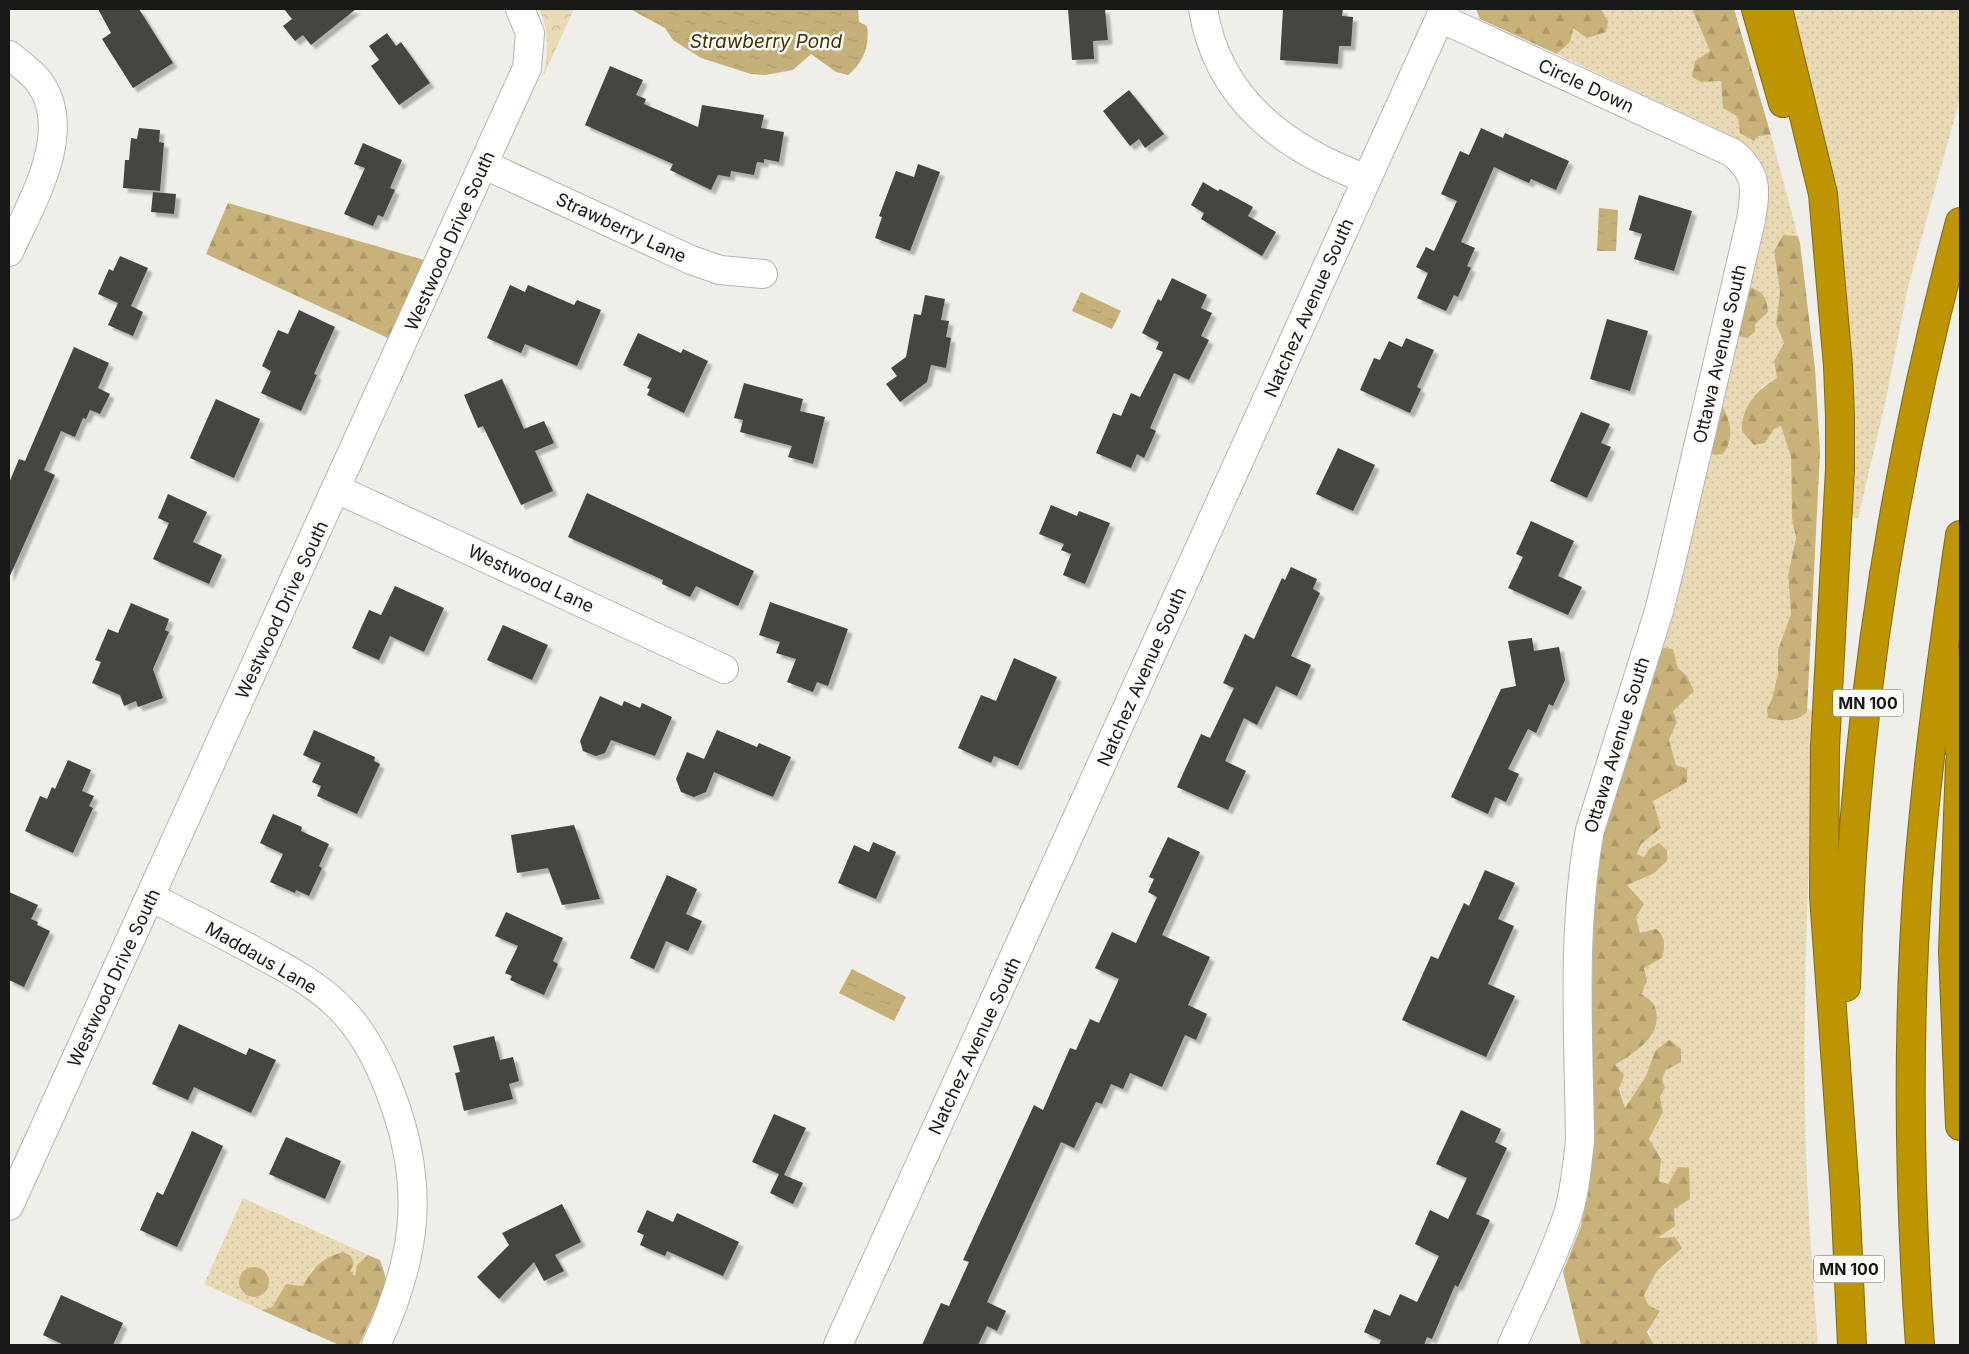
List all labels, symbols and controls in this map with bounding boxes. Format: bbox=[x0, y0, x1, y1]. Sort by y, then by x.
water label: Strawberry Pond bbox=[690, 30, 843, 53]
street label: Circle Down bbox=[1535, 54, 1637, 117]
street label: Westwood Drive South bbox=[400, 148, 499, 334]
street label: Strawberry Lane bbox=[553, 188, 690, 267]
street label: Natchez Avenue South bbox=[1260, 215, 1357, 400]
street label: Ottawa Avenue South bbox=[1689, 262, 1750, 445]
street label: Westwood Drive South bbox=[231, 517, 332, 702]
street label: Westwood Lane bbox=[465, 540, 597, 617]
street label: Natchez Avenue South bbox=[1093, 584, 1190, 769]
street label: Ottawa Avenue South bbox=[1580, 654, 1653, 835]
road number: MN 100 bbox=[1833, 690, 1903, 716]
street label: Westwood Drive South bbox=[63, 885, 164, 1070]
street label: Maddaus Lane bbox=[202, 917, 321, 998]
street label: Natchez Avenue South bbox=[924, 954, 1025, 1138]
road number: MN 100 bbox=[1814, 1256, 1884, 1282]

